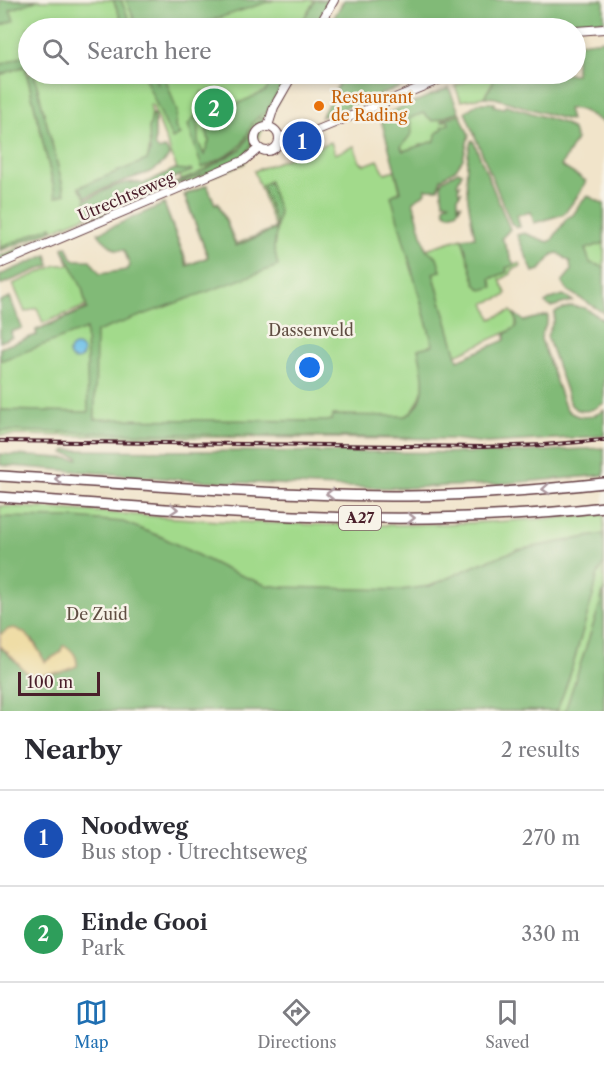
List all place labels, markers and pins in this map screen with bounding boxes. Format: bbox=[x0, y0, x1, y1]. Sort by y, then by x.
pin: 2 bbox=[194, 86, 234, 130]
place label: Restaurant de Rading bbox=[331, 87, 414, 125]
marker: Restaurant de Rading bbox=[312, 99, 326, 113]
pin: 1 bbox=[282, 118, 322, 164]

